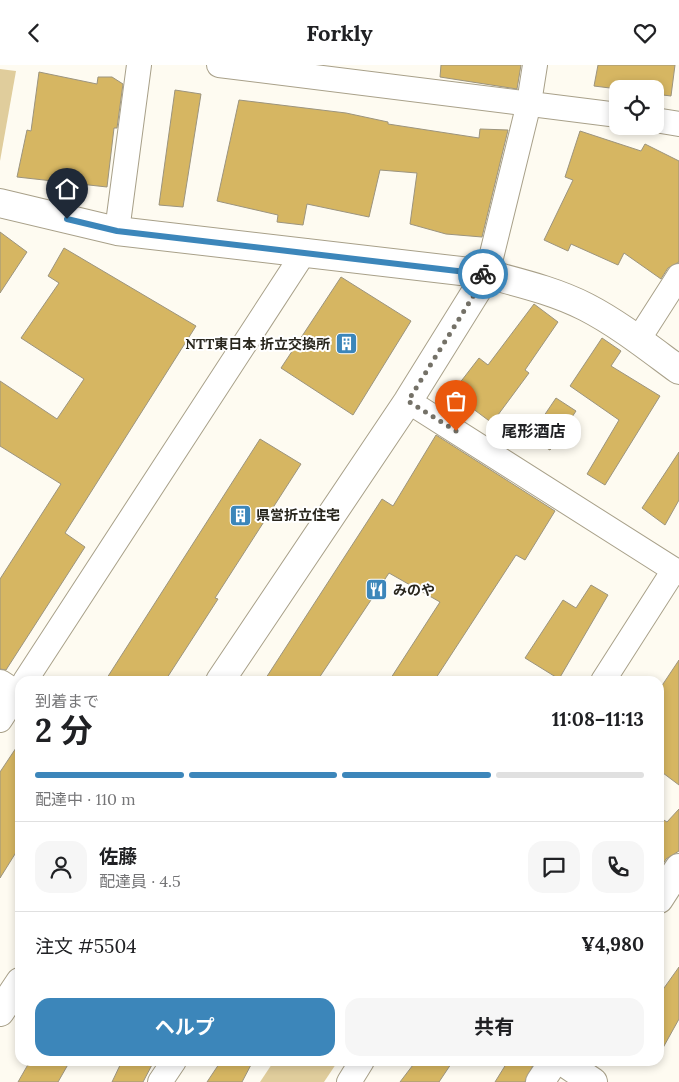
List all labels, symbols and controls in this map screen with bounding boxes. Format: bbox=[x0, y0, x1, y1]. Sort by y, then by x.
icon: back bbox=[20, 19, 48, 47]
text: Forkly bbox=[306, 19, 373, 47]
icon: heart bbox=[631, 19, 659, 47]
map controls bbox=[609, 80, 664, 135]
button: locate bbox=[609, 80, 664, 135]
pin bbox=[46, 168, 88, 219]
icon: home bbox=[53, 175, 81, 203]
courier bbox=[458, 249, 508, 299]
icon: bike bbox=[469, 260, 497, 288]
building icon: NTT東日本 折立交換所 bbox=[334, 332, 358, 356]
place label: NTT東日本 折立交換所 bbox=[185, 335, 330, 353]
pin bbox=[435, 380, 477, 431]
icon: bag bbox=[442, 387, 470, 415]
callout: 尾形酒店 bbox=[486, 413, 581, 449]
text: 尾形酒店 bbox=[501, 421, 566, 441]
building icon: 県営折立住宅 bbox=[228, 503, 252, 527]
place label: 県営折立住宅 bbox=[256, 506, 340, 524]
restaurant icon: みのや bbox=[365, 578, 389, 602]
place label: みのや bbox=[393, 581, 435, 599]
text: 到着まで bbox=[35, 691, 99, 711]
text: 11:08–11:13 bbox=[552, 707, 644, 731]
text: 2 分 bbox=[35, 710, 92, 751]
text: 配達中 · 110 m bbox=[35, 789, 136, 809]
button: person bbox=[35, 841, 87, 893]
button: chat bbox=[528, 841, 580, 893]
button: phone bbox=[592, 841, 644, 893]
text: 佐藤 bbox=[99, 844, 137, 868]
text: 配達員 · 4.5 bbox=[99, 871, 181, 891]
text: ¥4,980 bbox=[581, 932, 644, 956]
text: 注文 #5504 bbox=[35, 934, 137, 958]
button: ヘルプ bbox=[35, 998, 335, 1056]
button: 共有 bbox=[345, 998, 644, 1056]

